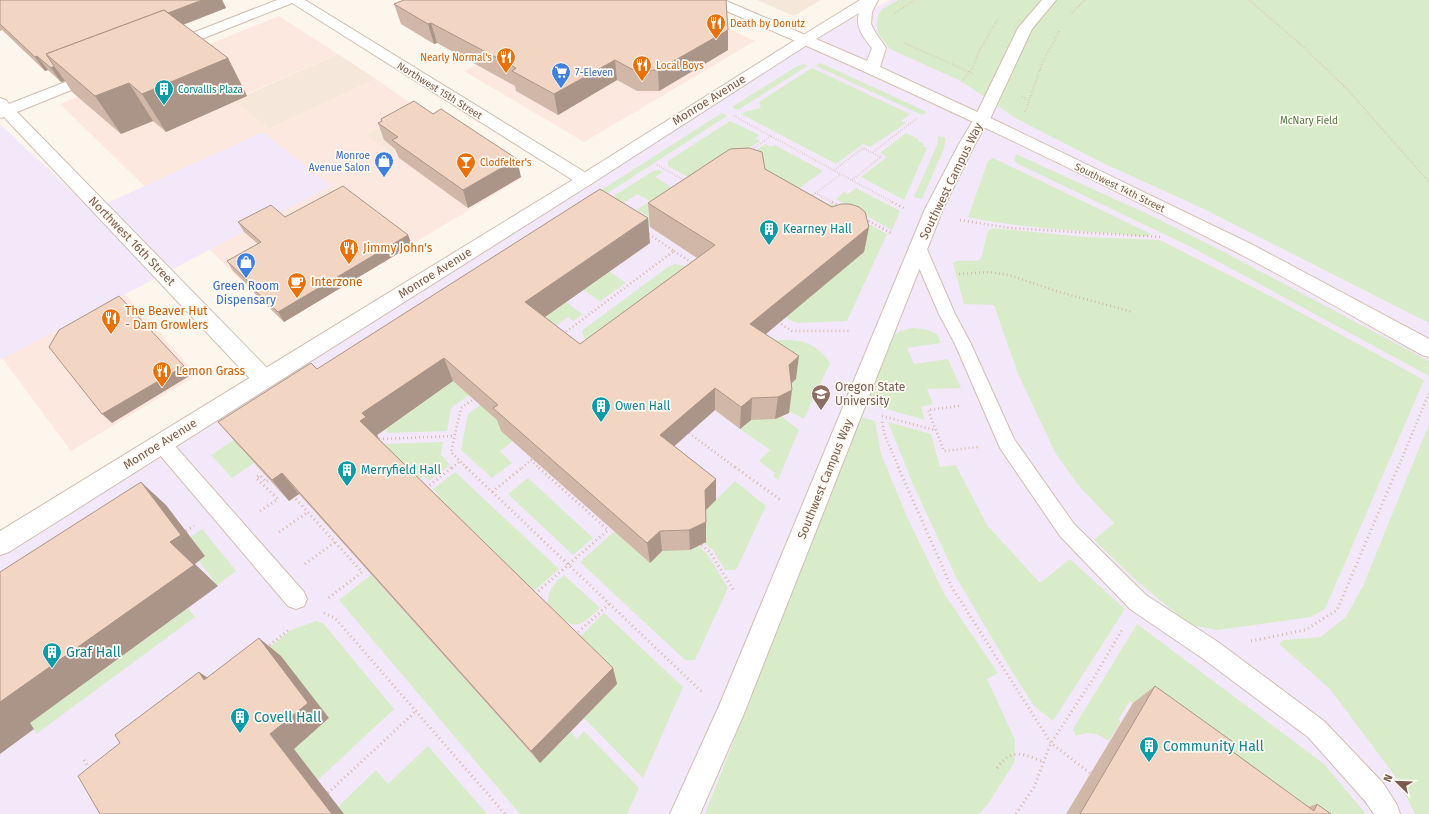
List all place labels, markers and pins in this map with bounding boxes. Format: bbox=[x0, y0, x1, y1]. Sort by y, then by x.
restaurant icon: Death by Donutz bbox=[705, 12, 727, 40]
place label: Death by Donutz bbox=[730, 18, 805, 30]
restaurant icon: Nearly Normal's bbox=[495, 46, 517, 74]
place label: Nearly Normal's bbox=[420, 52, 492, 64]
restaurant icon: Local Boys bbox=[631, 54, 653, 82]
place label: Local Boys bbox=[656, 60, 704, 72]
supermarket icon: 7-Eleven bbox=[550, 61, 572, 89]
place label: 7-Eleven bbox=[575, 67, 613, 79]
building icon: Corvallis Plaza bbox=[153, 78, 175, 106]
place label: Corvallis Plaza bbox=[178, 84, 243, 96]
place label: Monroe Avenue Salon bbox=[309, 150, 370, 174]
shop icon: Monroe Avenue Salon bbox=[373, 150, 395, 178]
bar icon: Clodfelter's bbox=[455, 151, 477, 179]
place label: Clodfelter's bbox=[480, 157, 532, 169]
building icon: Kearney Hall bbox=[758, 218, 780, 246]
place label: Kearney Hall bbox=[783, 222, 852, 236]
restaurant icon: Jimmy John's bbox=[338, 237, 360, 265]
place label: Jimmy John's bbox=[363, 241, 433, 255]
shop icon: Green Room Dispensary bbox=[235, 251, 257, 279]
cafe icon: Interzone bbox=[286, 271, 308, 299]
place label: Interzone bbox=[311, 275, 363, 289]
place label: Green Room Dispensary bbox=[213, 279, 279, 307]
place label: The Beaver Hut - Dam Growlers bbox=[125, 304, 209, 332]
restaurant icon: The Beaver Hut - Dam Growlers bbox=[100, 307, 122, 335]
restaurant icon: Lemon Grass bbox=[151, 360, 173, 388]
place label: Lemon Grass bbox=[176, 364, 245, 378]
place label: Oregon State University bbox=[835, 380, 905, 408]
school or university icon: Oregon State University bbox=[810, 383, 832, 411]
building icon: Owen Hall bbox=[590, 395, 612, 423]
place label: Owen Hall bbox=[615, 399, 671, 413]
building icon: Merryfield Hall bbox=[336, 459, 358, 487]
place label: Merryfield Hall bbox=[361, 463, 441, 477]
building icon: Graf Hall bbox=[41, 641, 63, 669]
place label: Graf Hall bbox=[66, 644, 121, 661]
building icon: Covell Hall bbox=[229, 706, 251, 734]
place label: Covell Hall bbox=[254, 709, 321, 726]
building icon: Community Hall bbox=[1138, 735, 1160, 763]
place label: Community Hall bbox=[1163, 738, 1264, 755]

